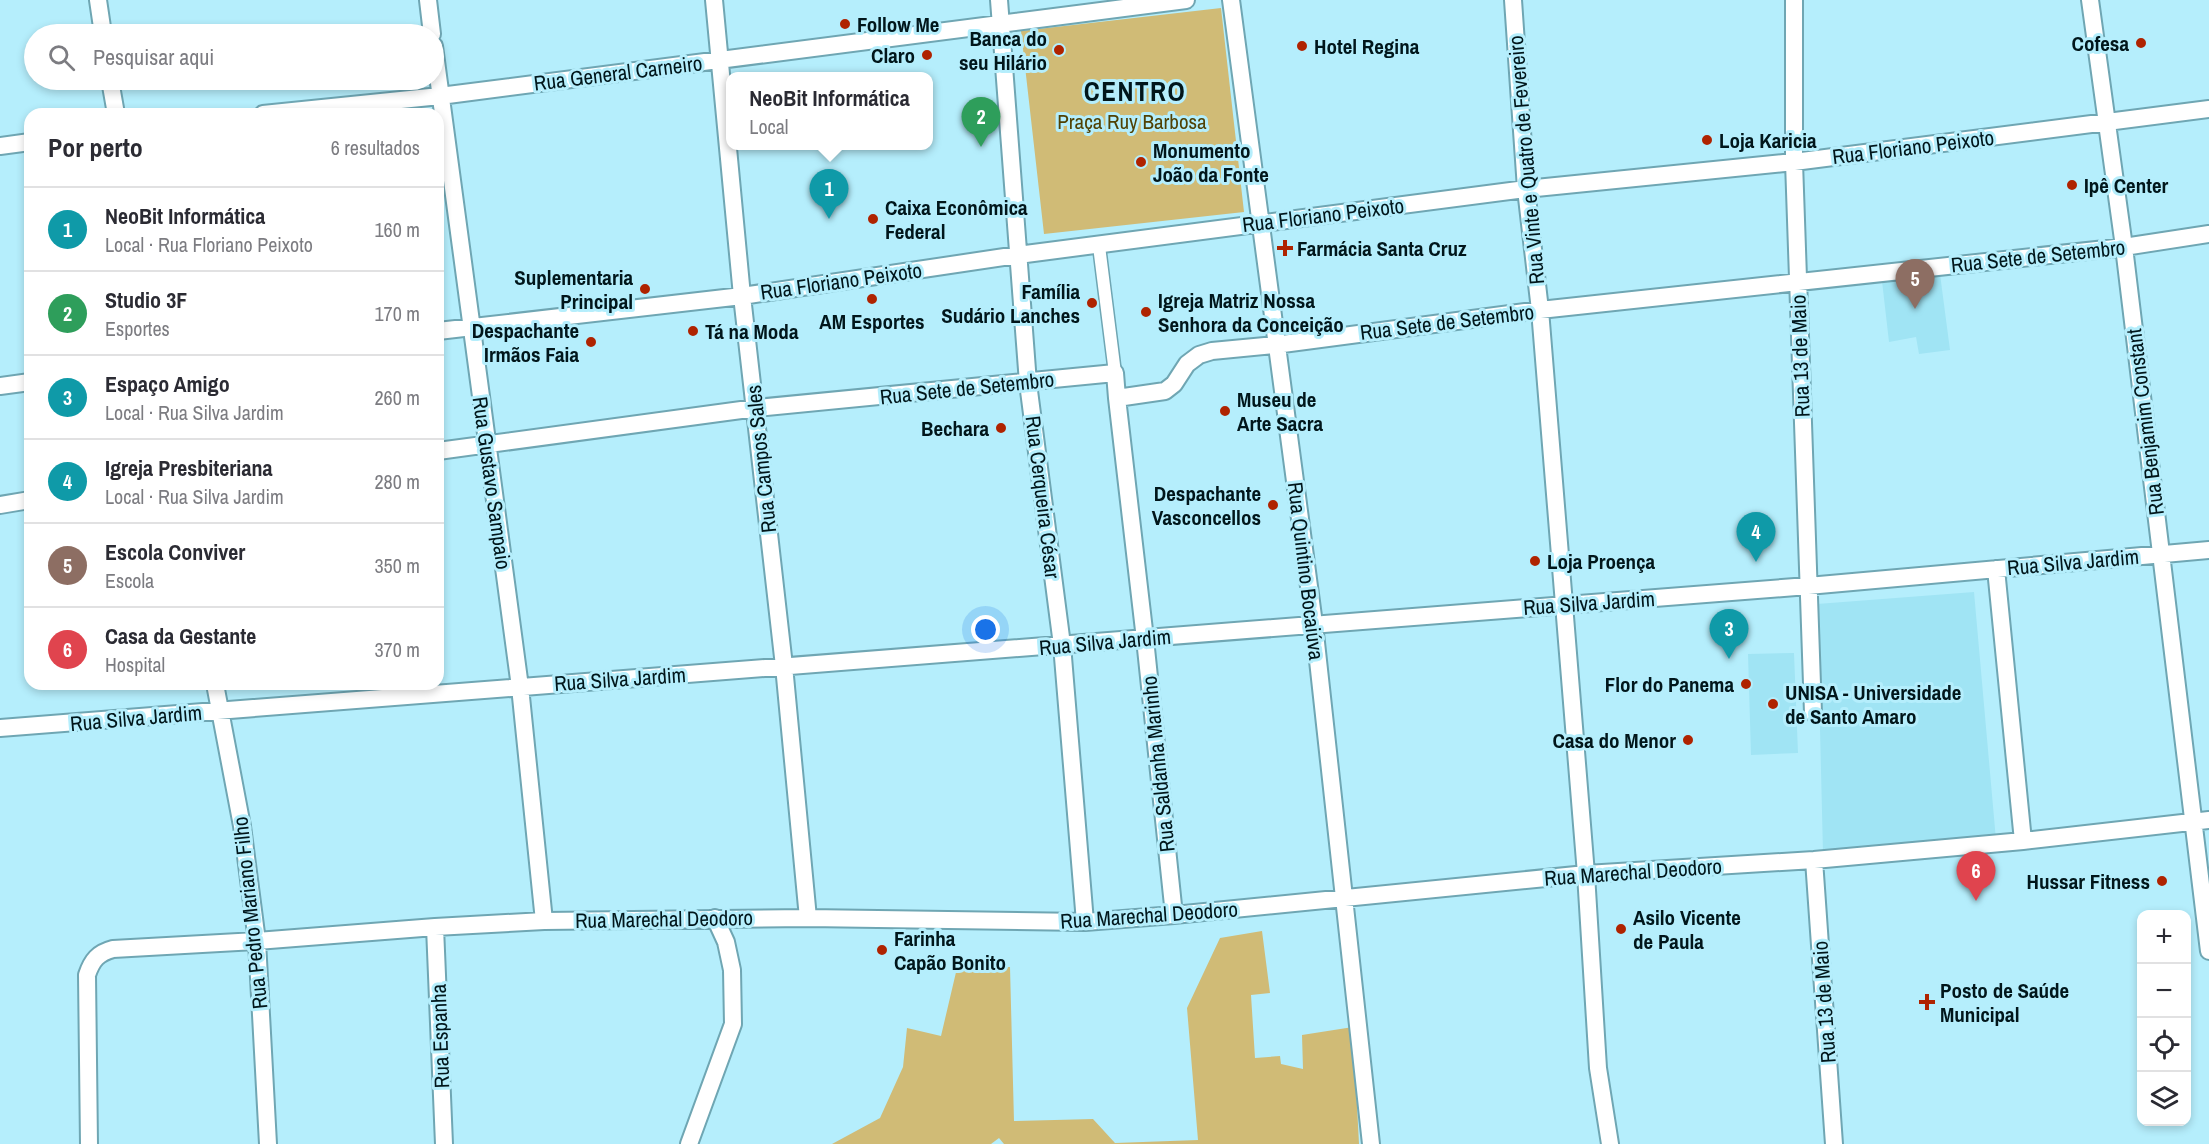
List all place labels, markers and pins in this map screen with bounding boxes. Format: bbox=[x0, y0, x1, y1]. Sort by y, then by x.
place label: Follow Me bbox=[857, 10, 939, 39]
marker: Follow Me bbox=[838, 17, 852, 31]
place label: Banca do seu Hilário bbox=[959, 24, 1047, 77]
place label: Cofesa bbox=[2072, 29, 2129, 58]
place label: Hotel Regina bbox=[1314, 32, 1420, 61]
marker: Cofesa bbox=[2134, 36, 2148, 50]
marker: Hotel Regina bbox=[1295, 39, 1309, 53]
place label: Claro bbox=[871, 41, 915, 70]
marker: Banca do seu Hilário bbox=[1052, 43, 1066, 57]
marker: Claro bbox=[920, 48, 934, 62]
pin: 2 bbox=[962, 98, 1000, 147]
place label: Loja Karicia bbox=[1719, 126, 1817, 155]
marker: Loja Karicia bbox=[1700, 133, 1714, 147]
place label: Monumento João da Fonte bbox=[1153, 136, 1269, 189]
marker: Monumento João da Fonte bbox=[1134, 155, 1148, 169]
pin: 1 bbox=[810, 170, 848, 219]
place label: Ipê Center bbox=[2084, 171, 2169, 200]
marker: Ipê Center bbox=[2065, 178, 2079, 192]
place label: Caixa Econômica Federal bbox=[885, 193, 1028, 246]
marker: Caixa Econômica Federal bbox=[866, 212, 880, 226]
place label: Farmácia Santa Cruz bbox=[1297, 234, 1467, 263]
marker: Farmácia Santa Cruz bbox=[1278, 241, 1292, 255]
pin: 5 bbox=[1896, 260, 1934, 309]
place label: Suplementaria Principal bbox=[514, 263, 633, 316]
place label: Família Sudário Lanches bbox=[941, 277, 1080, 330]
marker: Suplementaria Principal bbox=[638, 282, 652, 296]
place label: Igreja Matriz Nossa Senhora da Conceição bbox=[1158, 286, 1344, 339]
marker: AM Esportes bbox=[865, 292, 879, 306]
marker: Família Sudário Lanches bbox=[1085, 296, 1099, 310]
marker: Igreja Matriz Nossa Senhora da Conceição bbox=[1139, 305, 1153, 319]
place label: AM Esportes bbox=[819, 307, 925, 336]
place label: Despachante Irmãos Faia bbox=[472, 316, 579, 369]
place label: Tá na Moda bbox=[705, 317, 799, 346]
marker: Tá na Moda bbox=[686, 324, 700, 338]
marker: Despachante Irmãos Faia bbox=[584, 335, 598, 349]
place label: Museu de Arte Sacra bbox=[1237, 385, 1324, 438]
marker: Museu de Arte Sacra bbox=[1218, 404, 1232, 418]
place label: Bechara bbox=[921, 414, 989, 443]
marker: Bechara bbox=[994, 421, 1008, 435]
place label: Despachante Vasconcellos bbox=[1152, 479, 1261, 532]
marker: Despachante Vasconcellos bbox=[1266, 498, 1280, 512]
pin: 4 bbox=[1736, 512, 1776, 562]
place label: Loja Proença bbox=[1547, 547, 1656, 576]
marker: Loja Proença bbox=[1528, 554, 1542, 568]
pin: 3 bbox=[1710, 610, 1748, 659]
place label: Flor do Panema bbox=[1605, 670, 1734, 699]
marker: Flor do Panema bbox=[1739, 677, 1753, 691]
place label: UNISA - Universidade de Santo Amaro bbox=[1785, 678, 1961, 731]
marker: UNISA - Universidade de Santo Amaro bbox=[1766, 697, 1780, 711]
place label: Casa do Menor bbox=[1553, 726, 1676, 755]
marker: Casa do Menor bbox=[1681, 733, 1695, 747]
pin: 6 bbox=[1956, 852, 1996, 901]
place label: Hussar Fitness bbox=[2027, 867, 2150, 896]
marker: Hussar Fitness bbox=[2155, 874, 2169, 888]
place label: Asilo Vicente de Paula bbox=[1633, 903, 1741, 956]
marker: Asilo Vicente de Paula bbox=[1614, 922, 1628, 936]
place label: Farinha Capão Bonito bbox=[894, 924, 1006, 977]
marker: Farinha Capão Bonito bbox=[875, 943, 889, 957]
place label: Posto de Saúde Municipal bbox=[1940, 976, 2069, 1029]
marker: Posto de Saúde Municipal bbox=[1918, 993, 1936, 1011]

